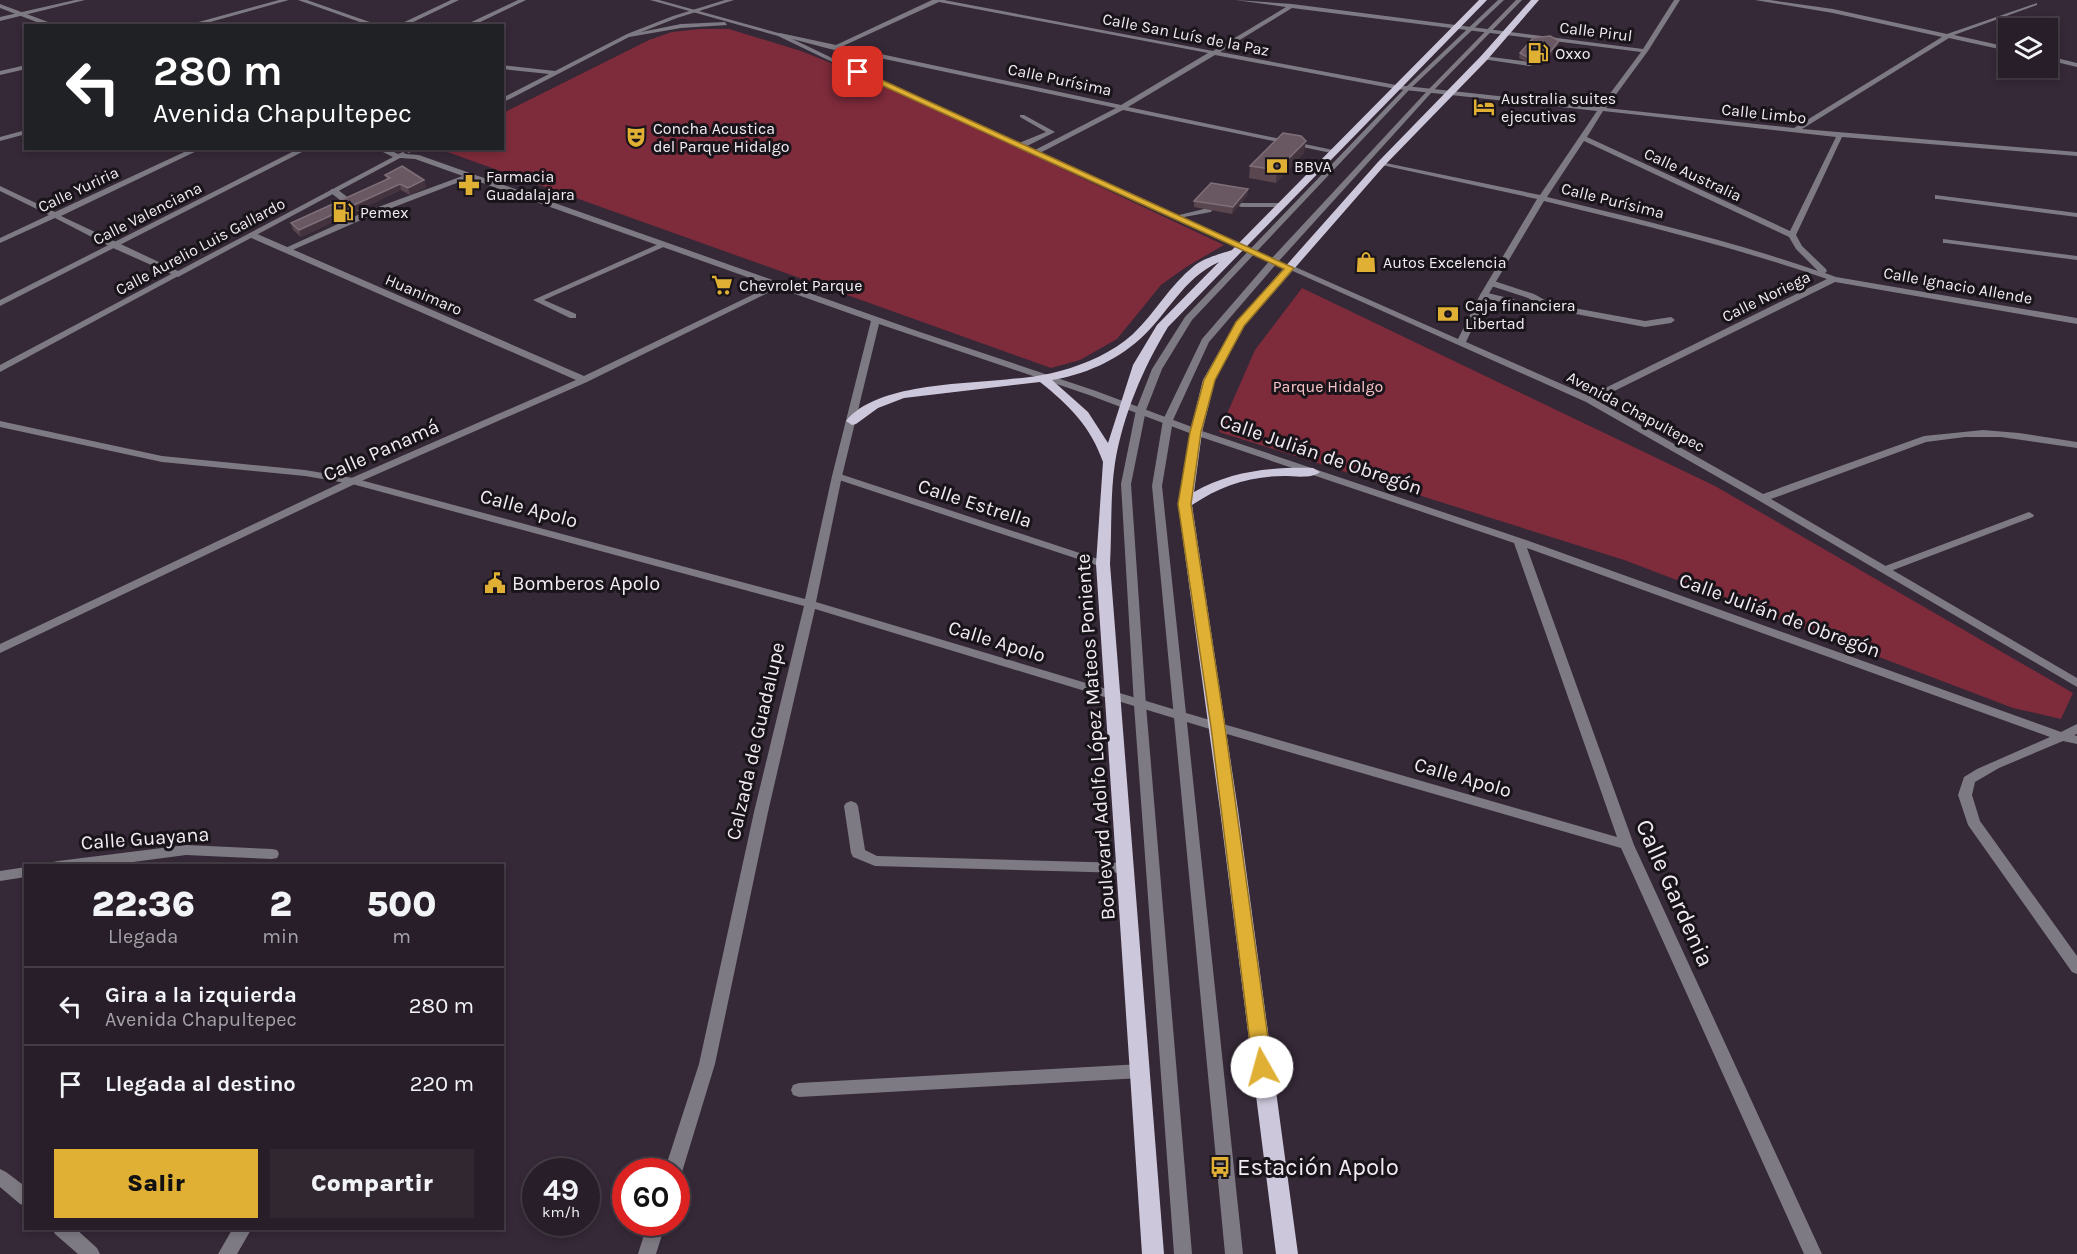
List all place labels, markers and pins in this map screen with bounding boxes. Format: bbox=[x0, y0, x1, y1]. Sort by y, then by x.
fuel station icon: Oxxo bbox=[1526, 41, 1550, 65]
place label: Oxxo bbox=[1555, 44, 1590, 63]
pin bbox=[832, 46, 883, 97]
place label: Australia suites ejecutivas bbox=[1501, 89, 1616, 126]
hotel icon: Australia suites ejecutivas bbox=[1472, 95, 1496, 119]
place label: Concha Acustica del Parque Hidalgo bbox=[653, 119, 790, 156]
theatre icon: Concha Acustica del Parque Hidalgo bbox=[624, 125, 648, 149]
bank icon: BBVA bbox=[1265, 154, 1289, 178]
place label: BBVA bbox=[1294, 157, 1332, 176]
place label: Farmacia Guadalajara bbox=[486, 167, 575, 204]
pharmacy icon: Farmacia Guadalajara bbox=[457, 173, 481, 197]
fuel station icon: Pemex bbox=[331, 200, 355, 224]
place label: Pemex bbox=[360, 203, 408, 222]
shop icon: Autos Excelencia bbox=[1354, 250, 1378, 274]
place label: Autos Excelencia bbox=[1383, 253, 1507, 272]
supermarket icon: Chevrolet Parque bbox=[710, 273, 734, 297]
place label: Chevrolet Parque bbox=[739, 276, 862, 295]
place label: Caja financiera Libertad bbox=[1465, 296, 1575, 333]
bank icon: Caja financiera Libertad bbox=[1436, 302, 1460, 326]
public building icon: Bomberos Apolo bbox=[483, 571, 507, 595]
place label: Bomberos Apolo bbox=[512, 572, 660, 595]
place label: Estación Apolo bbox=[1237, 1153, 1399, 1181]
bus stop icon: Estación Apolo bbox=[1208, 1155, 1232, 1179]

